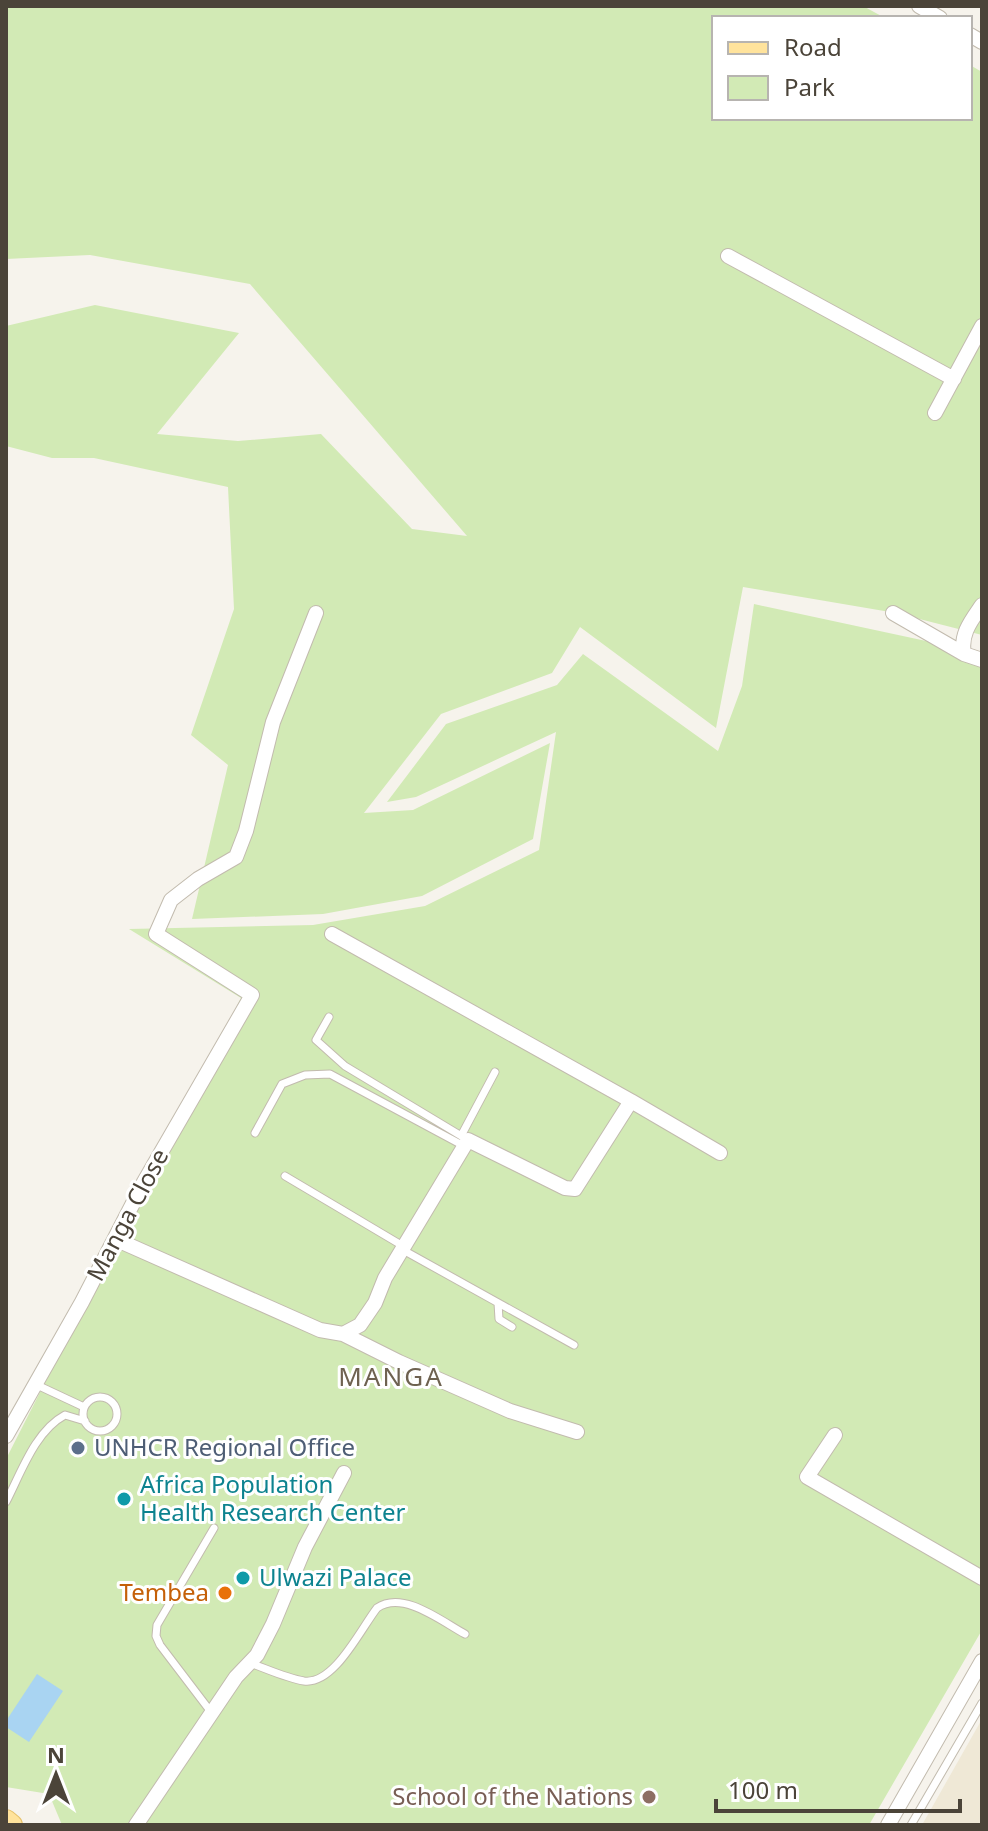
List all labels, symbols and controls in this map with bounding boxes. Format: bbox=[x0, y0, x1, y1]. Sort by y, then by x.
legend bbox=[712, 16, 972, 120]
text: Road bbox=[784, 30, 842, 63]
text: Park bbox=[784, 70, 835, 103]
street label: Manga Close bbox=[78, 1142, 175, 1286]
district label: MANGA bbox=[338, 1358, 444, 1394]
place label: UNHCR Regional Office bbox=[94, 1430, 355, 1463]
marker: UNHCR Regional Office bbox=[69, 1439, 87, 1457]
place label: Africa Population Health Research Center bbox=[140, 1467, 405, 1528]
marker: Africa Population Health Research Center bbox=[115, 1490, 133, 1508]
place label: Ulwazi Palace bbox=[259, 1560, 411, 1593]
marker: Ulwazi Palace bbox=[234, 1569, 252, 1587]
place label: Tembea bbox=[120, 1575, 209, 1608]
marker: Tembea bbox=[216, 1584, 234, 1602]
north arrow bbox=[16, 1735, 96, 1815]
text: N bbox=[47, 1739, 65, 1769]
scale bar bbox=[716, 1763, 960, 1813]
text: 100 m bbox=[728, 1773, 798, 1806]
place label: School of the Nations bbox=[392, 1779, 633, 1812]
marker: School of the Nations bbox=[640, 1788, 658, 1806]

